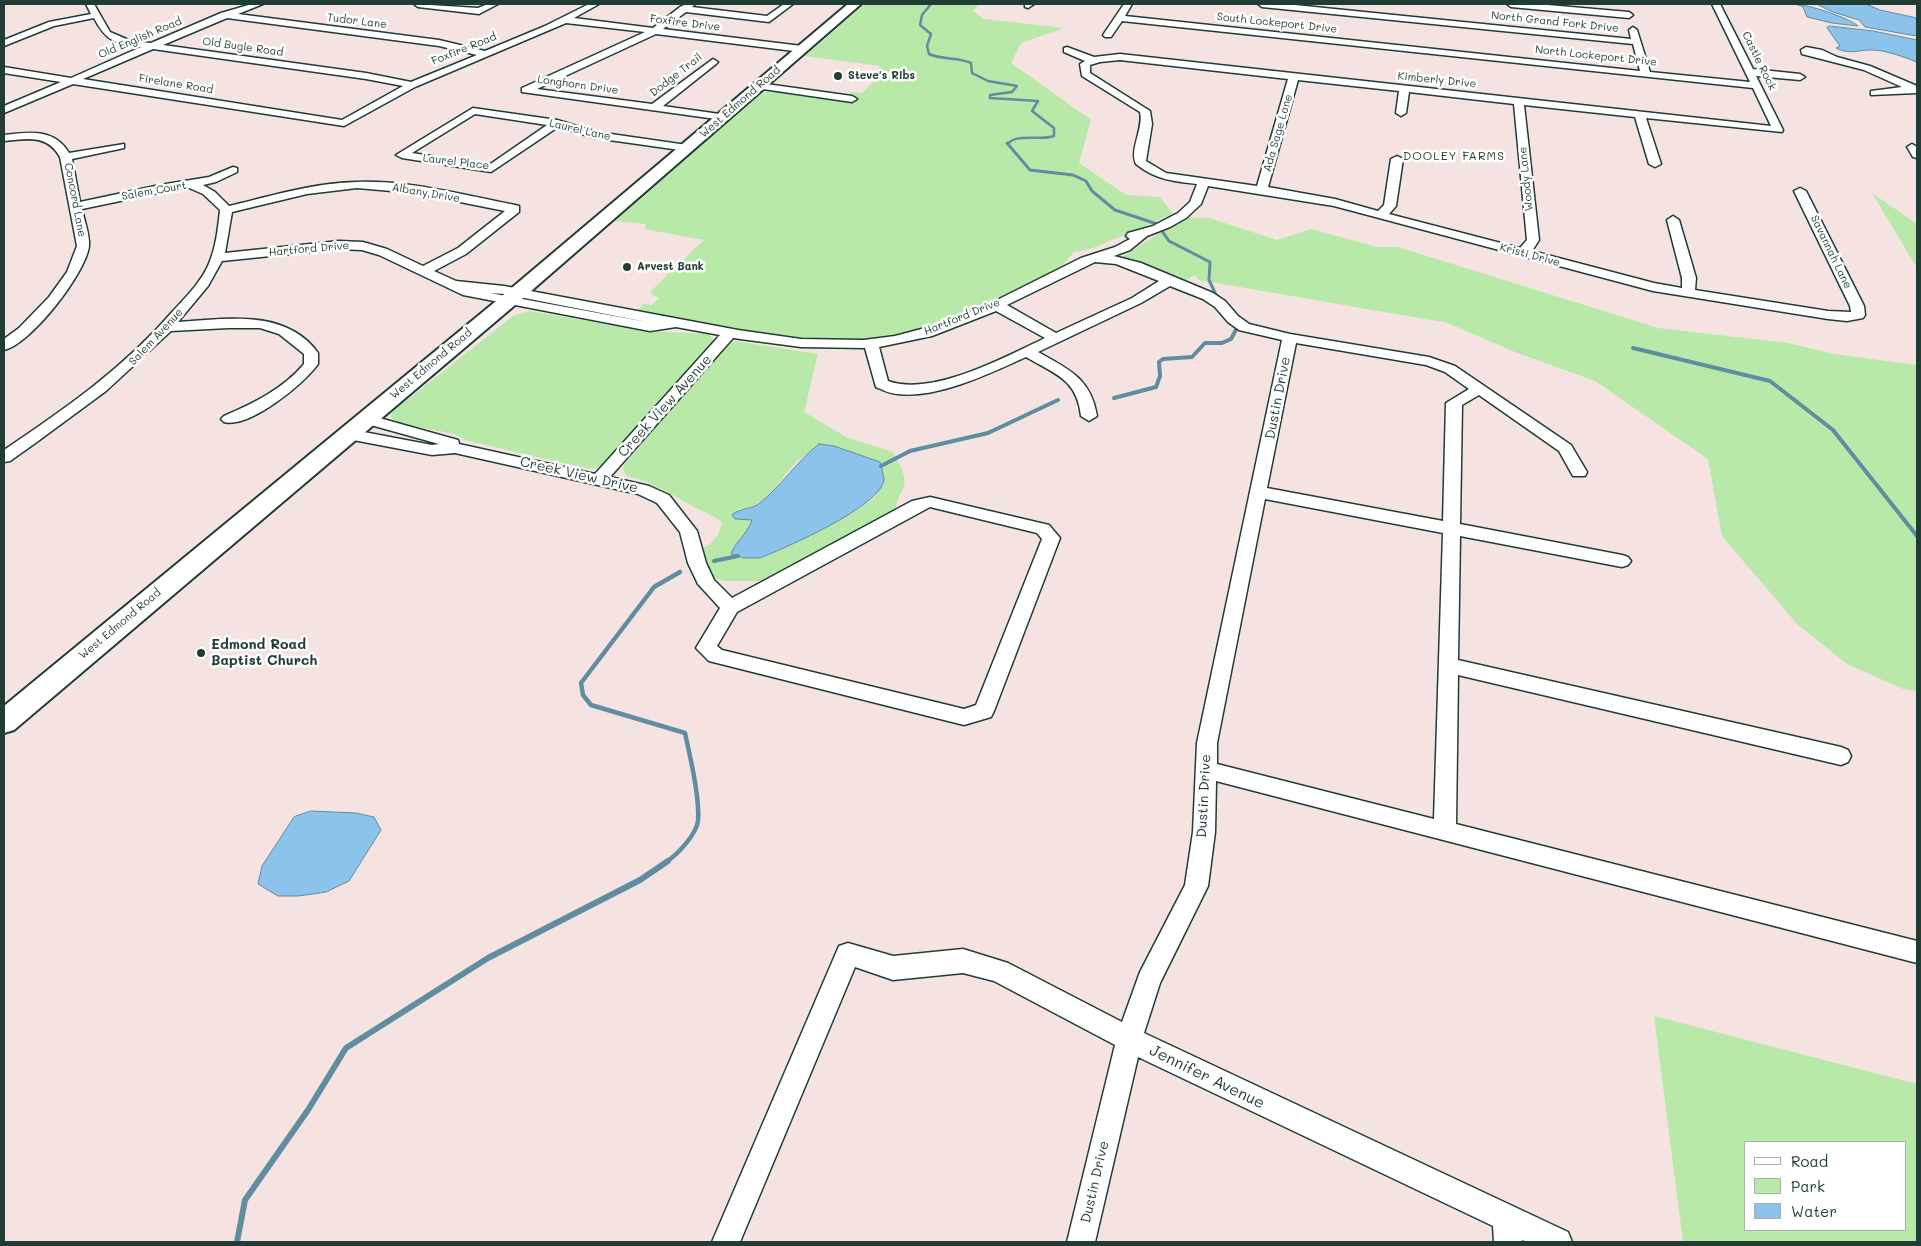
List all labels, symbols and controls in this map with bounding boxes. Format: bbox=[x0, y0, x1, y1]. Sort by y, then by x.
street label: North Grand Fork Drive bbox=[1490, 9, 1620, 35]
street label: South Lockeport Drive bbox=[1216, 10, 1338, 36]
street label: Tudor Lane bbox=[326, 11, 388, 31]
street label: Foxfire Drive bbox=[649, 12, 721, 34]
street label: Old English Road bbox=[96, 14, 184, 62]
street label: Castle Rock bbox=[1739, 29, 1779, 93]
street label: Foxfire Road bbox=[429, 30, 499, 68]
street label: Old Bugle Road bbox=[202, 35, 284, 59]
street label: North Lockeport Drive bbox=[1534, 43, 1658, 69]
street label: Dodge Trail bbox=[647, 51, 705, 99]
street label: West Edmond Road bbox=[697, 63, 783, 141]
place label: Steve's Ribs bbox=[848, 69, 915, 83]
street label: Kimberly Drive bbox=[1397, 69, 1477, 91]
marker: Steve's Ribs bbox=[832, 70, 844, 82]
street label: Firelane Road bbox=[138, 72, 214, 96]
street label: Longhorn Drive bbox=[537, 73, 619, 97]
street label: Ada Sage Lane bbox=[1261, 93, 1295, 173]
street label: Laurel Lane bbox=[548, 117, 612, 143]
street label: Woody Lane bbox=[1516, 146, 1536, 212]
district label: DOOLEY FARMS bbox=[1402, 149, 1506, 163]
street label: Laurel Place bbox=[422, 151, 490, 173]
street label: Concord Lane bbox=[61, 162, 89, 238]
street label: Salem Court bbox=[121, 179, 187, 203]
street label: Albany Drive bbox=[391, 181, 461, 205]
street label: Savannah Lane bbox=[1808, 213, 1854, 291]
street label: Hartford Drive bbox=[268, 239, 350, 259]
street label: Kristi Drive bbox=[1498, 241, 1562, 269]
place label: Arvest Bank bbox=[637, 260, 704, 274]
marker: Arvest Bank bbox=[621, 261, 633, 273]
street label: Hartford Drive bbox=[922, 296, 1002, 338]
street label: Salem Avenue bbox=[126, 306, 186, 368]
street label: West Edmond Road bbox=[387, 326, 475, 402]
street label: Creek View Avenue bbox=[615, 351, 715, 461]
street label: Dustin Drive bbox=[1262, 355, 1294, 441]
street label: Creek View Drive bbox=[518, 453, 640, 497]
street label: West Edmond Road bbox=[76, 586, 164, 662]
place label: Edmond Road Baptist Church bbox=[211, 637, 317, 670]
marker: Edmond Road Baptist Church bbox=[195, 647, 207, 659]
street label: Dustin Drive bbox=[1193, 754, 1215, 838]
street label: Jennifer Avenue bbox=[1146, 1041, 1268, 1113]
street label: Dustin Drive bbox=[1077, 1139, 1113, 1225]
legend bbox=[1744, 1141, 1906, 1231]
text: Road bbox=[1791, 1151, 1828, 1171]
text: Park bbox=[1791, 1176, 1825, 1196]
text: Water bbox=[1791, 1201, 1837, 1221]

